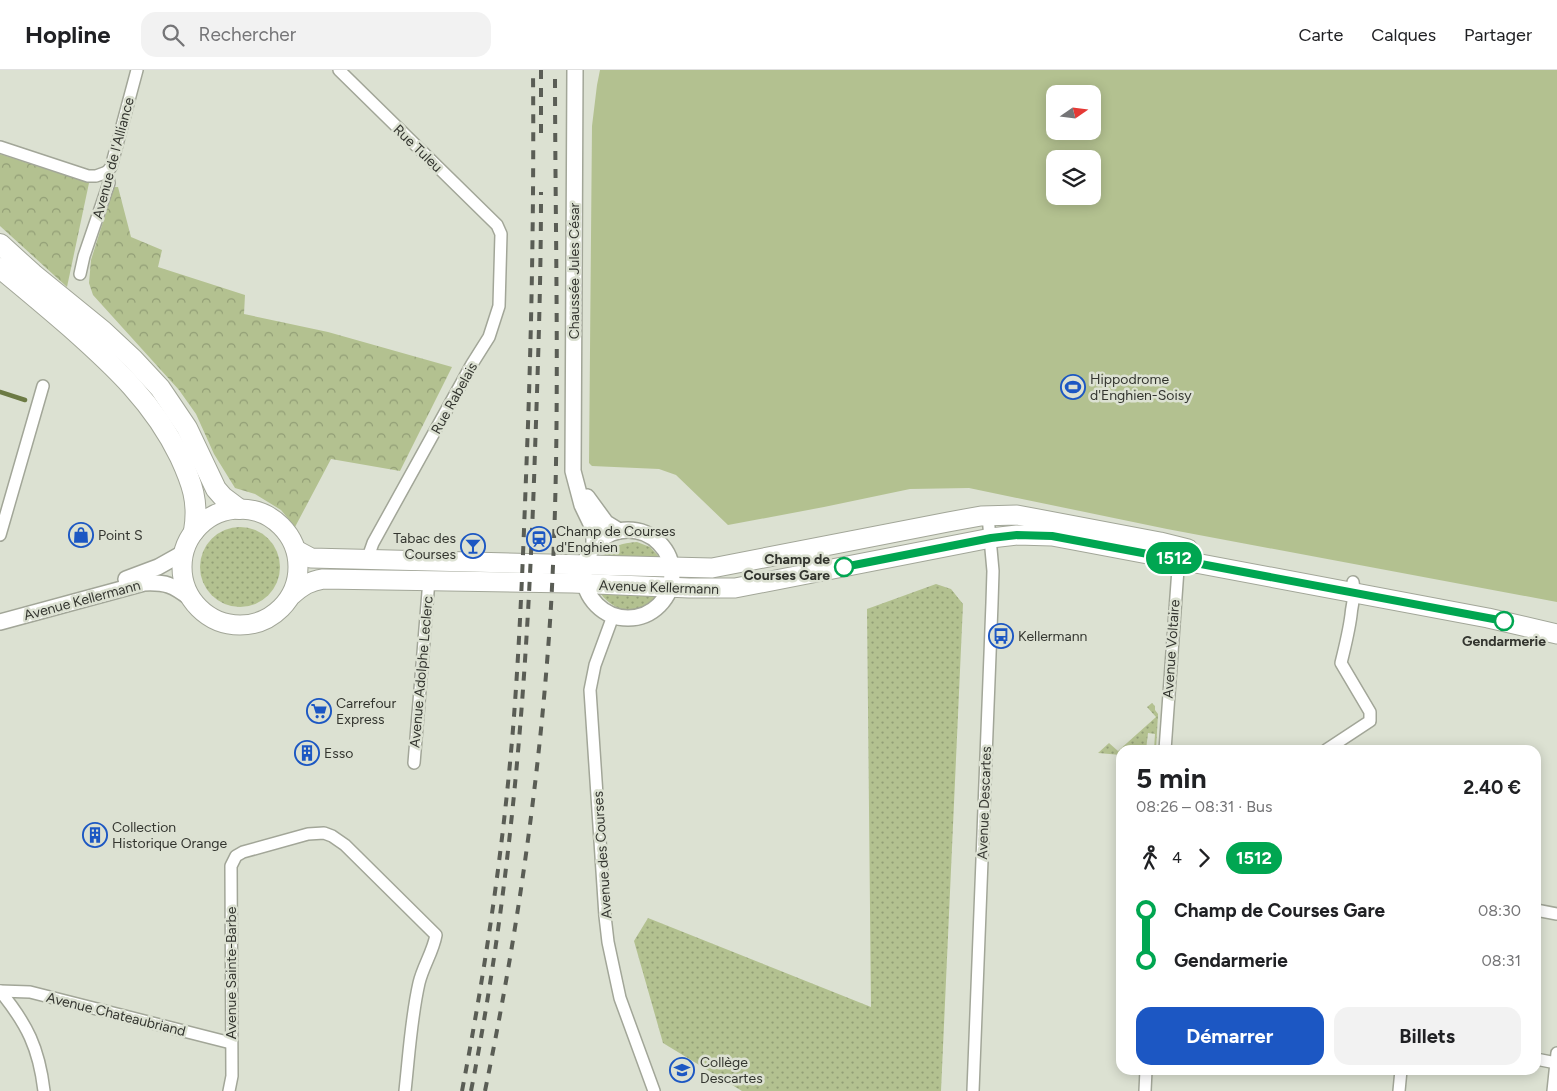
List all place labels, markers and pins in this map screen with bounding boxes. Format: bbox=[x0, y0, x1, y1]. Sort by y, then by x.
place label: Hippodrome d'Enghien-Soisy bbox=[1090, 371, 1192, 404]
sports icon: Hippodrome d'Enghien-Soisy bbox=[1060, 374, 1086, 400]
shop icon: Point S bbox=[68, 522, 94, 548]
place label: Champ de Courses d'Enghien bbox=[556, 523, 675, 556]
station icon: Champ de Courses d'Enghien bbox=[526, 526, 552, 552]
place label: Point S bbox=[98, 527, 143, 544]
place label: Tabac des Courses bbox=[393, 530, 456, 563]
bar icon: Tabac des Courses bbox=[460, 533, 486, 559]
place label: Champ de Courses Gare bbox=[743, 551, 830, 584]
marker: Champ de Courses Gare bbox=[834, 557, 854, 577]
marker: Gendarmerie bbox=[1494, 611, 1514, 631]
bus stop icon: Kellermann bbox=[988, 623, 1014, 649]
place label: Kellermann bbox=[1018, 628, 1087, 645]
place label: Gendarmerie bbox=[1462, 633, 1546, 650]
place label: Carrefour Express bbox=[336, 695, 396, 728]
supermarket icon: Carrefour Express bbox=[306, 698, 332, 724]
building icon: Esso bbox=[294, 740, 320, 766]
place label: Esso bbox=[324, 745, 353, 762]
place label: Collection Historique Orange bbox=[112, 819, 227, 852]
building icon: Collection Historique Orange bbox=[82, 822, 108, 848]
place label: Collège Descartes bbox=[700, 1054, 763, 1087]
school or university icon: Collège Descartes bbox=[669, 1057, 695, 1083]

